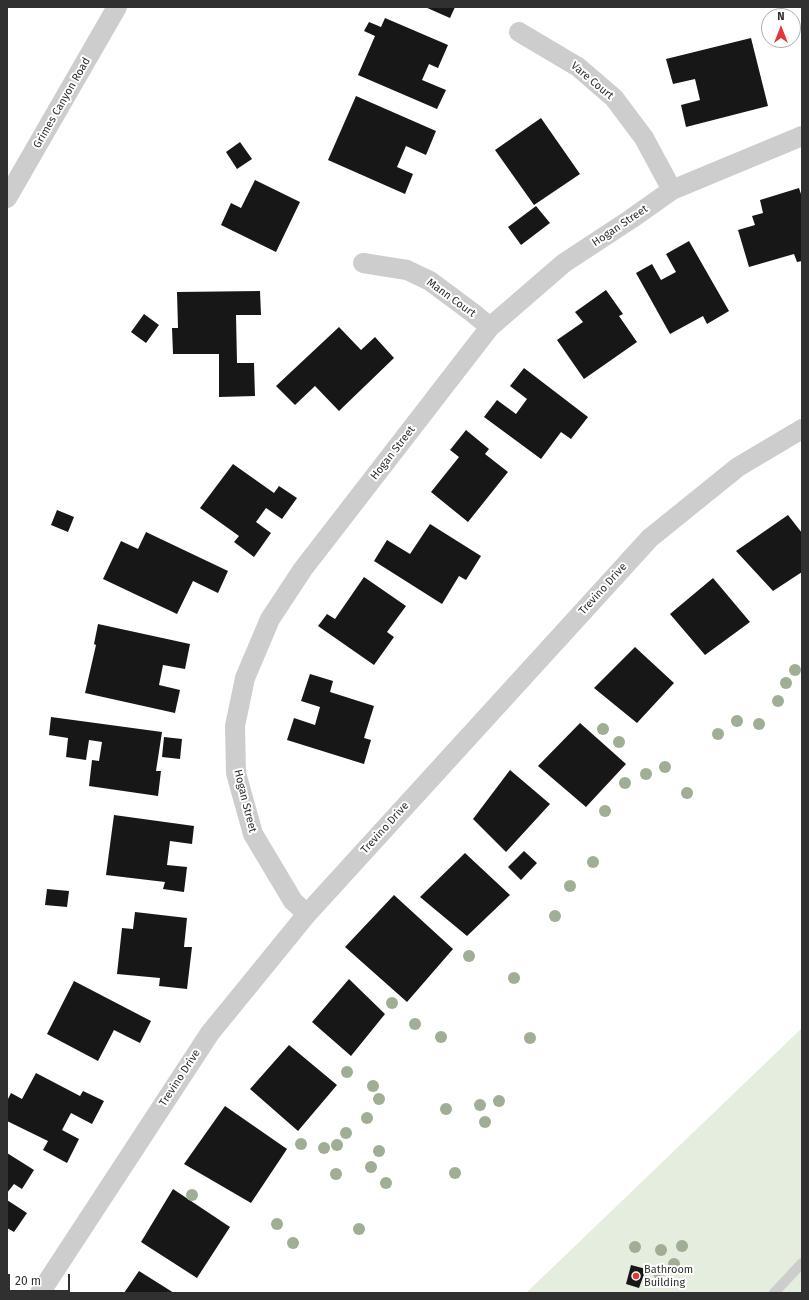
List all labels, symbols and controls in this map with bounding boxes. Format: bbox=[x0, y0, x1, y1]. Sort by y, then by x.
north arrow bbox=[761, 8, 801, 48]
text: N bbox=[777, 10, 785, 23]
street label: Grimes Canyon Road bbox=[31, 55, 93, 151]
street label: Vare Court bbox=[568, 59, 616, 103]
street label: Hogan Street bbox=[590, 202, 650, 250]
street label: Mann Court bbox=[424, 276, 478, 320]
street label: Hogan Street bbox=[368, 423, 418, 483]
street label: Trevino Drive bbox=[576, 560, 630, 618]
street label: Hogan Street bbox=[231, 768, 259, 834]
street label: Trevino Drive bbox=[358, 799, 412, 857]
street label: Trevino Drive bbox=[157, 1047, 203, 1109]
place label: Bathroom Building bbox=[644, 1263, 693, 1289]
scale bar bbox=[10, 1266, 72, 1292]
marker: Bathroom Building bbox=[631, 1271, 641, 1281]
text: 20 m bbox=[15, 1274, 41, 1288]

